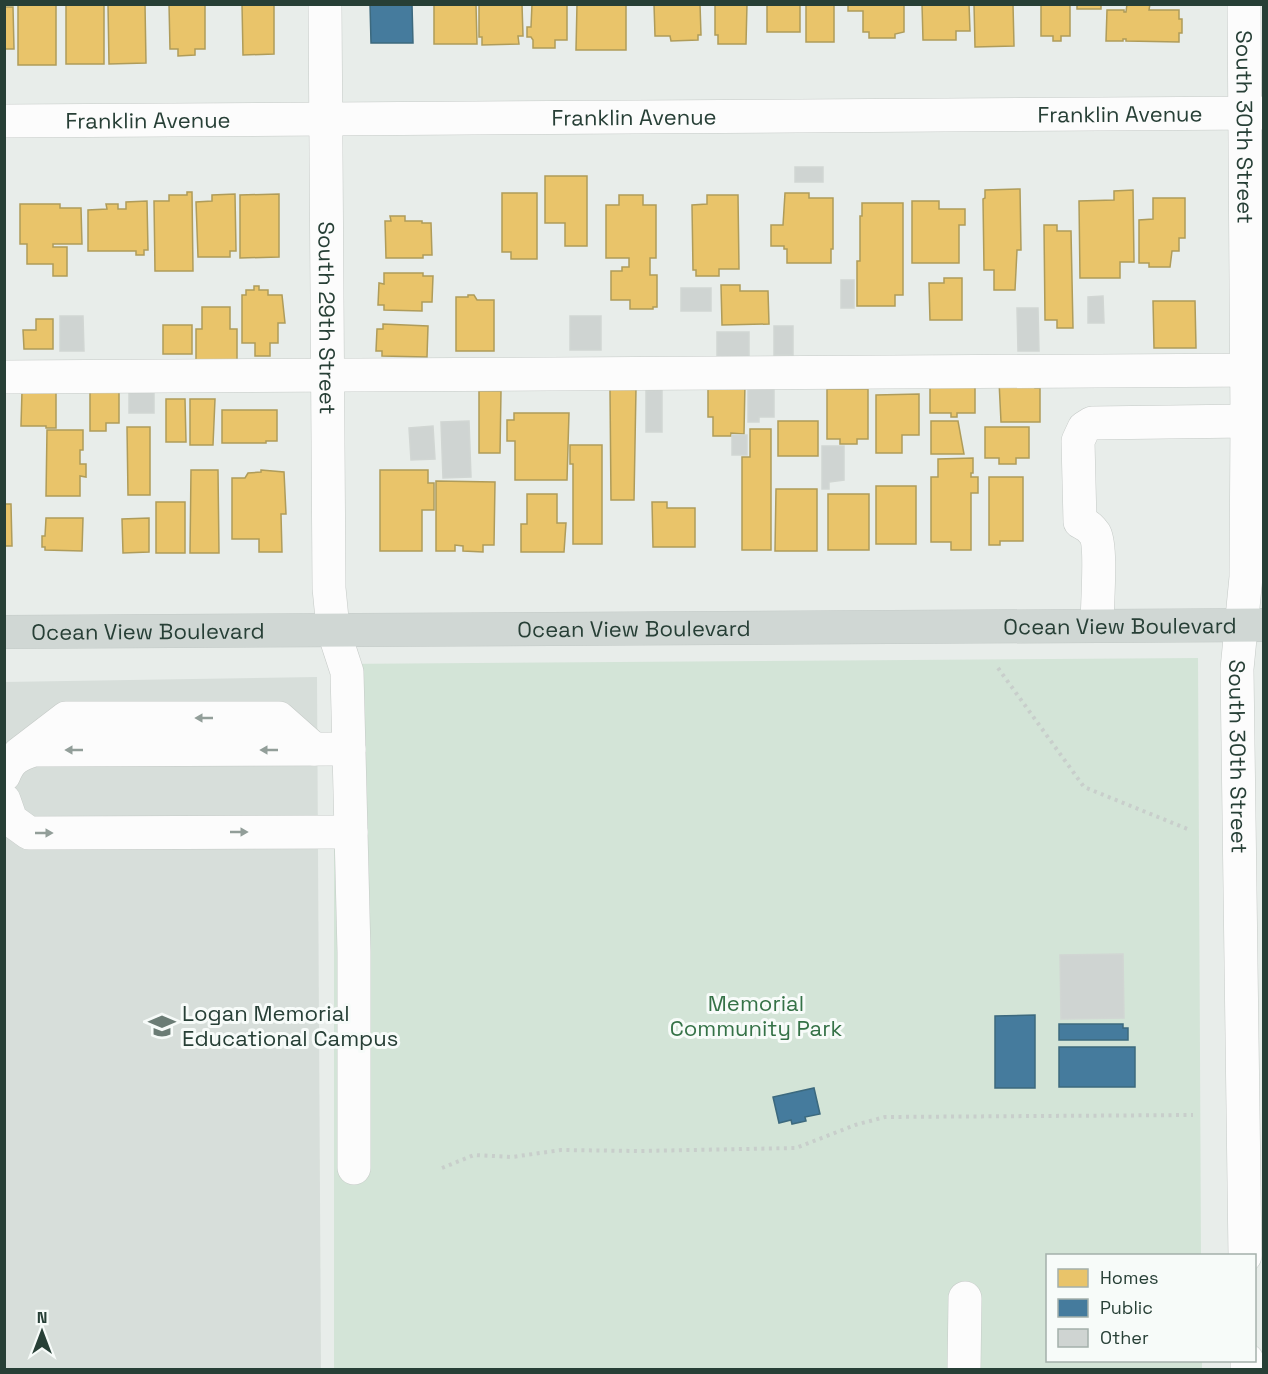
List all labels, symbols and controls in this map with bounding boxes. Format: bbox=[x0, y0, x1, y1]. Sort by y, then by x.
street label: South 30th Street bbox=[1230, 30, 1260, 224]
street label: Franklin Avenue bbox=[1037, 99, 1203, 128]
street label: Franklin Avenue bbox=[551, 102, 717, 132]
street label: Franklin Avenue bbox=[65, 106, 231, 135]
street label: South 29th Street bbox=[312, 221, 342, 415]
street label: Ocean View Boulevard bbox=[1003, 611, 1237, 640]
street label: Ocean View Boulevard bbox=[517, 614, 751, 643]
street label: Ocean View Boulevard bbox=[31, 617, 265, 646]
street label: South 30th Street bbox=[1223, 658, 1254, 854]
one-way arrow bbox=[195, 713, 214, 723]
one-way arrow bbox=[65, 745, 84, 755]
one-way arrow bbox=[260, 745, 279, 755]
one-way arrow bbox=[230, 827, 249, 837]
one-way arrow bbox=[35, 828, 54, 838]
park label: Memorial Community Park bbox=[670, 989, 843, 1042]
place label: Logan Memorial Educational Campus bbox=[182, 999, 398, 1052]
school or university icon: Logan Memorial Educational Campus bbox=[147, 1011, 177, 1041]
legend bbox=[1046, 1254, 1256, 1362]
text: Homes bbox=[1100, 1266, 1159, 1289]
text: Public bbox=[1100, 1296, 1153, 1319]
north arrow bbox=[12, 1302, 72, 1362]
text: N bbox=[37, 1307, 47, 1328]
text: Other bbox=[1100, 1326, 1149, 1349]

